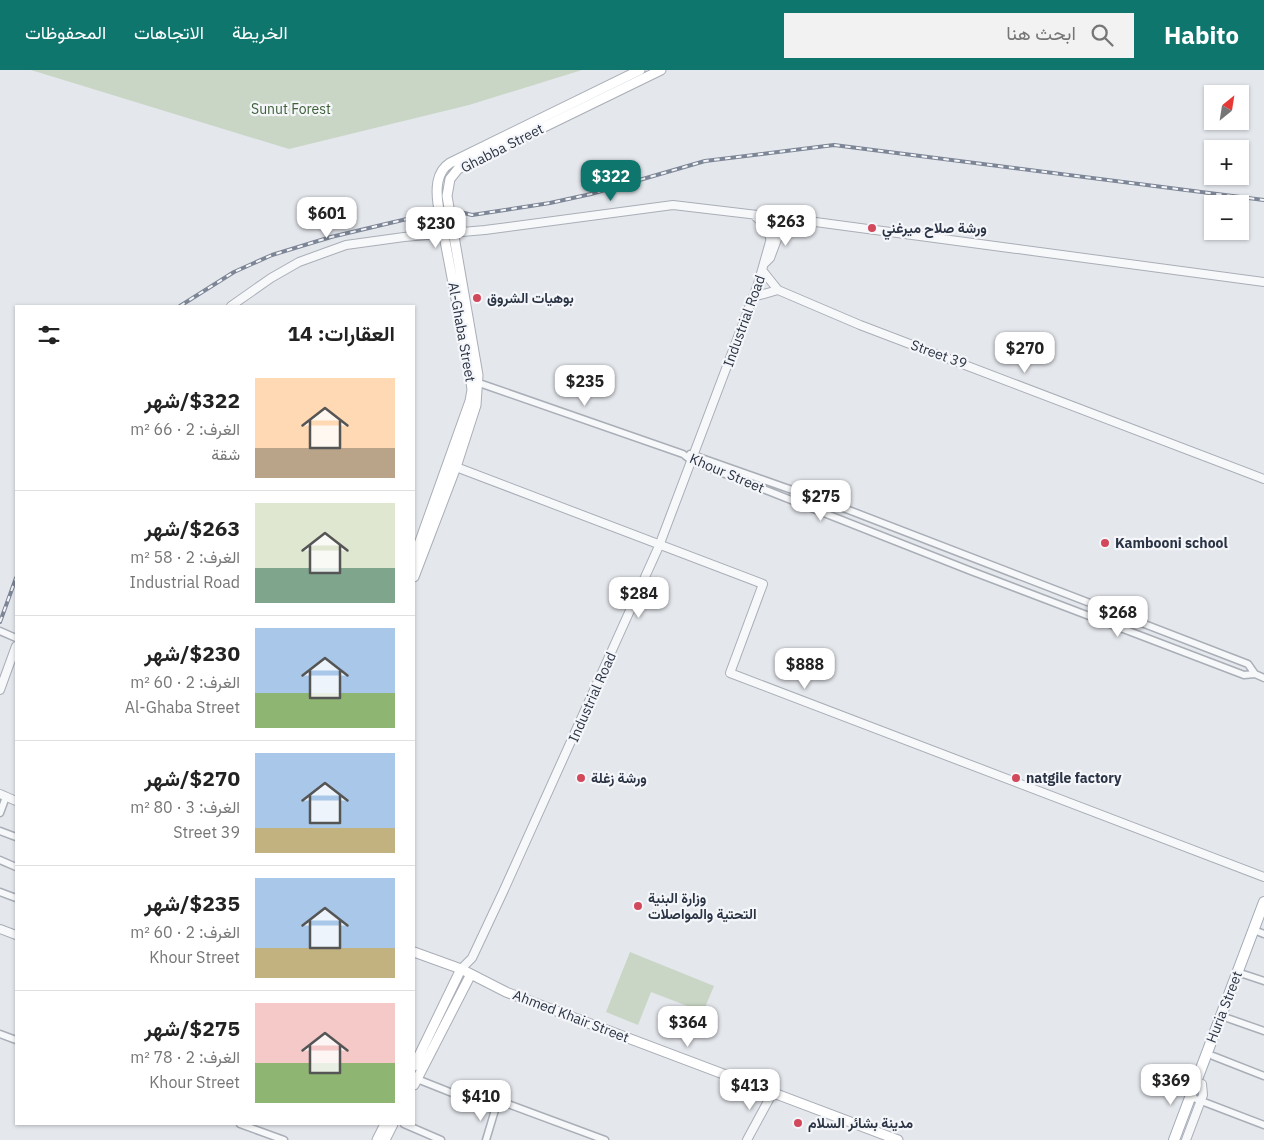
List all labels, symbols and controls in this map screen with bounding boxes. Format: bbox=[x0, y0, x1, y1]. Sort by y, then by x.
search box bbox=[784, 13, 1134, 58]
text: Habito bbox=[1164, 19, 1239, 51]
text: المحفوظات bbox=[25, 21, 106, 44]
text: الاتجاهات bbox=[134, 21, 204, 44]
text: الخريطة bbox=[232, 21, 288, 44]
text: ابحث هنا bbox=[1006, 21, 1076, 45]
icon: search bbox=[1088, 21, 1116, 49]
north arrow bbox=[1204, 85, 1249, 130]
map controls bbox=[1204, 85, 1249, 240]
park label: Sunut Forest bbox=[251, 100, 331, 118]
street label: Ghabba Street bbox=[458, 119, 547, 177]
button: + bbox=[1204, 140, 1249, 185]
pin: $322 bbox=[581, 160, 641, 202]
text: $322 bbox=[592, 166, 630, 186]
button: − bbox=[1204, 195, 1249, 240]
pin: $601 bbox=[297, 196, 357, 239]
text: $601 bbox=[308, 203, 346, 223]
pin: $263 bbox=[756, 204, 816, 247]
pin: $230 bbox=[406, 206, 466, 249]
text: $263 bbox=[767, 211, 805, 231]
text: $230 bbox=[417, 213, 455, 233]
place label: ورشة صلاح ميرغني bbox=[882, 219, 987, 240]
marker: ورشة صلاح ميرغني bbox=[866, 222, 878, 234]
street label: Industrial Road bbox=[719, 273, 769, 369]
street label: Al-Ghaba Street bbox=[444, 281, 480, 383]
place label: بوهيات الشروق bbox=[487, 289, 574, 307]
marker: بوهيات الشروق bbox=[471, 292, 483, 304]
text: العقارات: 14 bbox=[288, 319, 395, 347]
icon: filters bbox=[35, 321, 63, 349]
pin: $270 bbox=[995, 332, 1055, 374]
street label: Street 39 bbox=[908, 336, 970, 372]
text: $270 bbox=[1006, 338, 1044, 358]
pin: $235 bbox=[555, 364, 615, 407]
text: $235 bbox=[566, 371, 604, 391]
text: $322/شهر bbox=[144, 386, 240, 414]
icon: home bbox=[295, 398, 355, 458]
text: الغرف: 2 · 66 m² bbox=[130, 419, 240, 439]
text: شقة bbox=[211, 444, 240, 464]
street label: Khour Street bbox=[687, 449, 767, 497]
pin: $275 bbox=[791, 480, 851, 522]
text: $275 bbox=[802, 486, 840, 506]
text: $263/شهر bbox=[144, 514, 240, 542]
icon: home bbox=[295, 523, 355, 583]
place label: Kambooni school bbox=[1115, 534, 1228, 552]
marker: Kambooni school bbox=[1099, 537, 1111, 549]
text: الغرف: 2 · 58 m² bbox=[130, 547, 240, 567]
text: Industrial Road bbox=[130, 572, 240, 592]
pin: $284 bbox=[609, 576, 669, 619]
text: $284 bbox=[620, 583, 658, 603]
pin: $268 bbox=[1088, 596, 1148, 638]
text: $268 bbox=[1099, 602, 1137, 622]
text: $230/شهر bbox=[144, 639, 240, 667]
icon: home bbox=[295, 648, 355, 708]
pin: $888 bbox=[775, 648, 835, 690]
street label: Industrial Road bbox=[564, 649, 620, 745]
text: $888 bbox=[786, 654, 824, 674]
text: الغرف: 2 · 60 m² bbox=[130, 672, 240, 692]
text: Al-Ghaba Street bbox=[125, 697, 240, 717]
text: $270/شهر bbox=[144, 764, 240, 792]
place label: ورشة زغلة bbox=[591, 769, 647, 787]
place label: natgile factory bbox=[1026, 769, 1122, 787]
marker: ورشة زغلة bbox=[575, 772, 587, 784]
marker: natgile factory bbox=[1010, 772, 1022, 784]
icon: home bbox=[295, 773, 355, 833]
text: الغرف: 3 · 80 m² bbox=[130, 797, 240, 817]
text: Street 39 bbox=[173, 822, 240, 842]
text: $235/شهر bbox=[144, 889, 240, 917]
place label: وزارة البنية التحتية والمواصلات bbox=[648, 889, 757, 923]
icon: home bbox=[295, 898, 355, 958]
marker: وزارة البنية التحتية والمواصلات bbox=[632, 900, 644, 912]
text: الغرف: 2 · 60 m² bbox=[130, 922, 240, 942]
text: Khour Street bbox=[149, 947, 240, 967]
street label: Huria Street bbox=[1202, 968, 1246, 1046]
street label: Ahmed Khair Street bbox=[510, 986, 632, 1046]
pin: $364 bbox=[658, 1006, 718, 1048]
text: $364 bbox=[669, 1012, 707, 1032]
text: $275/شهر bbox=[144, 1014, 240, 1042]
icon: home bbox=[295, 1023, 355, 1083]
text: الغرف: 2 · 78 m² bbox=[130, 1047, 240, 1067]
pin: $369 bbox=[1141, 1064, 1201, 1106]
pin: $413 bbox=[720, 1068, 780, 1111]
text: $369 bbox=[1152, 1070, 1190, 1090]
text: Khour Street bbox=[149, 1072, 240, 1092]
text: $413 bbox=[731, 1075, 769, 1095]
pin: $410 bbox=[451, 1080, 511, 1122]
text: $410 bbox=[462, 1086, 500, 1106]
place label: مدينة بشائر السلام bbox=[808, 1114, 914, 1132]
marker: مدينة بشائر السلام bbox=[792, 1117, 804, 1129]

